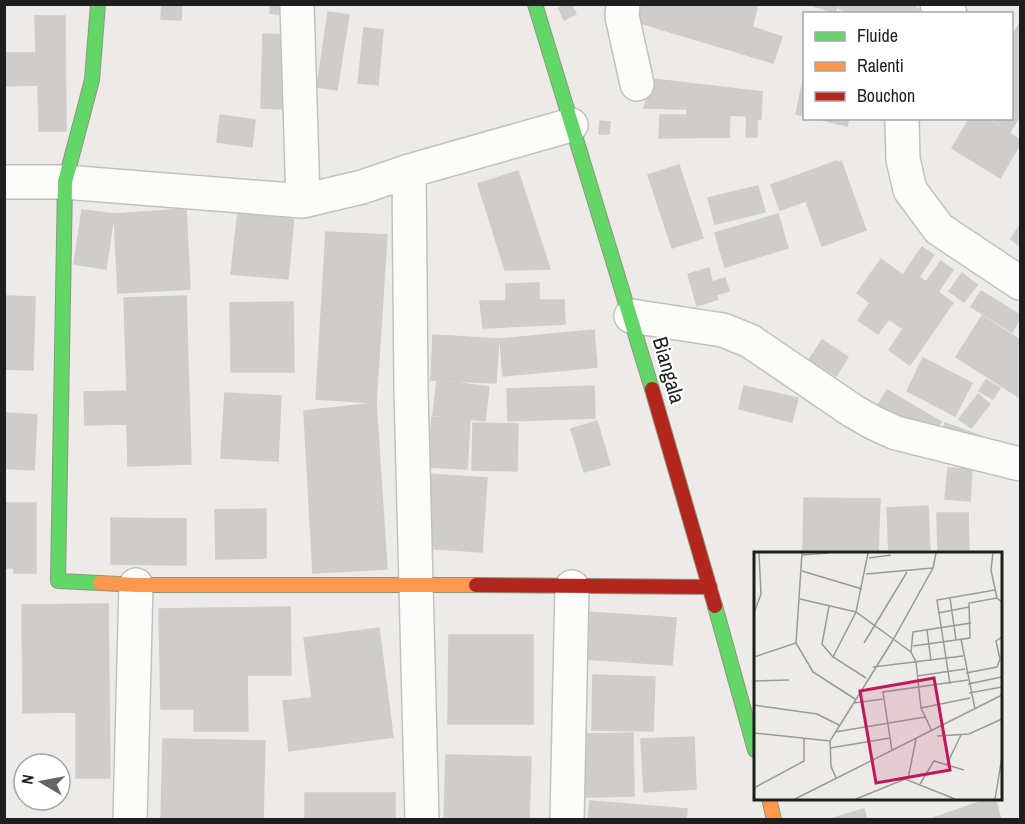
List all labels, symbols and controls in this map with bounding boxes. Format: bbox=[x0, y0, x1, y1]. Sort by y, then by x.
legend bbox=[803, 12, 1013, 120]
text: Fluide bbox=[857, 23, 898, 48]
text: Ralenti bbox=[857, 53, 904, 78]
text: Bouchon bbox=[857, 83, 915, 108]
street label: Biangala bbox=[646, 333, 692, 407]
inset map bbox=[754, 552, 1001, 800]
north arrow bbox=[12, 752, 72, 812]
text: N bbox=[16, 773, 39, 786]

